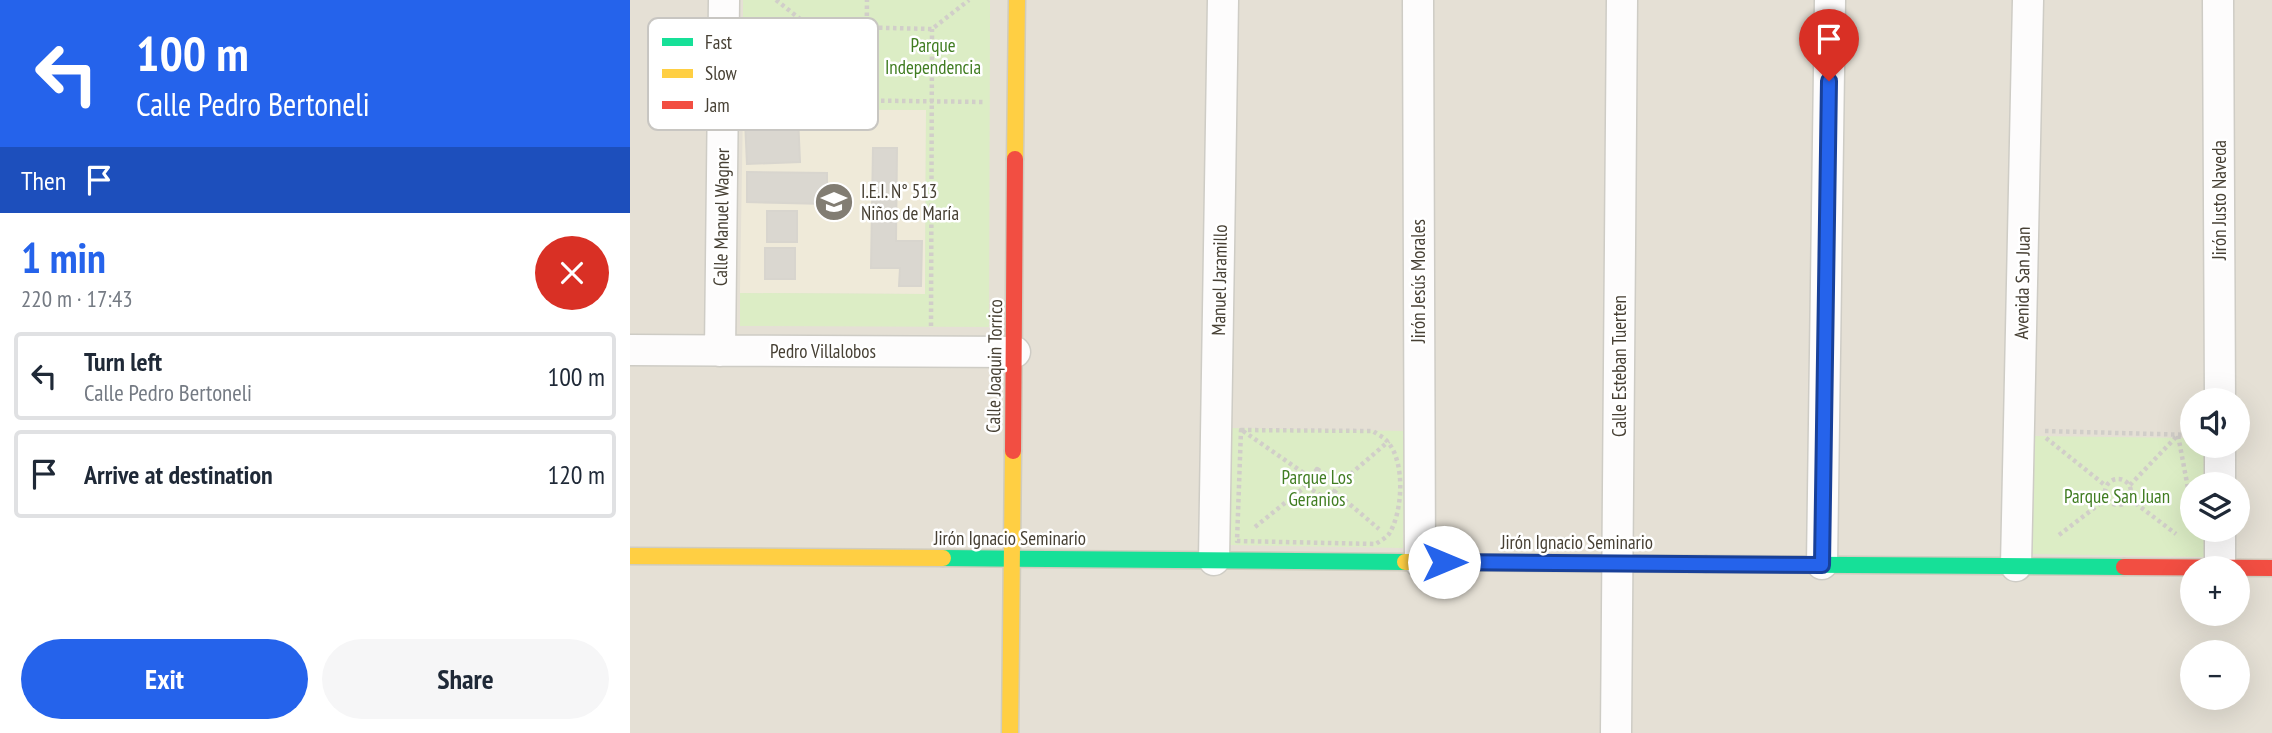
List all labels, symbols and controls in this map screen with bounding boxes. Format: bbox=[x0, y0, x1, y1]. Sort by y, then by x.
pin bbox=[1799, 9, 1859, 81]
legend bbox=[648, 18, 878, 130]
icon: arrive bbox=[1810, 20, 1848, 58]
text: 100 m bbox=[136, 21, 249, 85]
icon: left bbox=[21, 28, 112, 119]
text: Fast bbox=[705, 30, 733, 54]
park label: Parque Independencia bbox=[885, 33, 981, 79]
text: Slow bbox=[705, 61, 738, 85]
text: Calle Pedro Bertoneli bbox=[136, 83, 370, 125]
text: Jam bbox=[704, 93, 730, 117]
street label: Jirón Justo Naveda bbox=[2207, 140, 2231, 261]
street label: Calle Manuel Wagner bbox=[708, 147, 734, 286]
icon: arrive bbox=[80, 161, 118, 199]
text: Then bbox=[21, 164, 66, 197]
place label: I.E.I. N° 513 Niños de María bbox=[861, 179, 959, 225]
school or university icon: I.E.I. N° 513 Niños de María bbox=[813, 181, 855, 223]
street label: Jirón Jesús Morales bbox=[1406, 219, 1430, 344]
street label: Manuel Jaramillo bbox=[1206, 224, 1232, 336]
street label: Avenida San Juan bbox=[2009, 226, 2035, 340]
text: 1 min bbox=[21, 230, 106, 285]
button: close bbox=[535, 236, 609, 310]
text: 220 m · 17:43 bbox=[21, 284, 133, 313]
street label: Calle Esteban Tuerten bbox=[1607, 295, 1631, 437]
street label: Calle Joaquin Torrico bbox=[981, 299, 1007, 433]
street label: Pedro Villalobos bbox=[770, 339, 876, 363]
text: Turn left bbox=[84, 345, 162, 378]
icon: left bbox=[25, 357, 63, 395]
text: 100 m bbox=[547, 360, 605, 393]
text: Calle Pedro Bertoneli bbox=[84, 378, 252, 407]
map controls bbox=[2180, 388, 2250, 710]
button: sound bbox=[2180, 388, 2250, 458]
icon: arrive bbox=[25, 455, 63, 493]
text: Arrive at destination bbox=[84, 458, 273, 491]
text: 120 m bbox=[547, 458, 605, 491]
park label: Parque Los Geranios bbox=[1282, 465, 1352, 511]
button: layers bbox=[2180, 472, 2250, 542]
park label: Parque San Juan bbox=[2064, 484, 2170, 508]
position arrow bbox=[1407, 525, 1481, 599]
street label: Jirón Ignacio Seminario bbox=[933, 526, 1086, 550]
street label: Jirón Ignacio Seminario bbox=[1500, 530, 1653, 554]
button: + bbox=[2180, 556, 2250, 626]
button: Exit bbox=[21, 639, 308, 719]
button: Share bbox=[322, 639, 609, 719]
button: − bbox=[2180, 640, 2250, 710]

